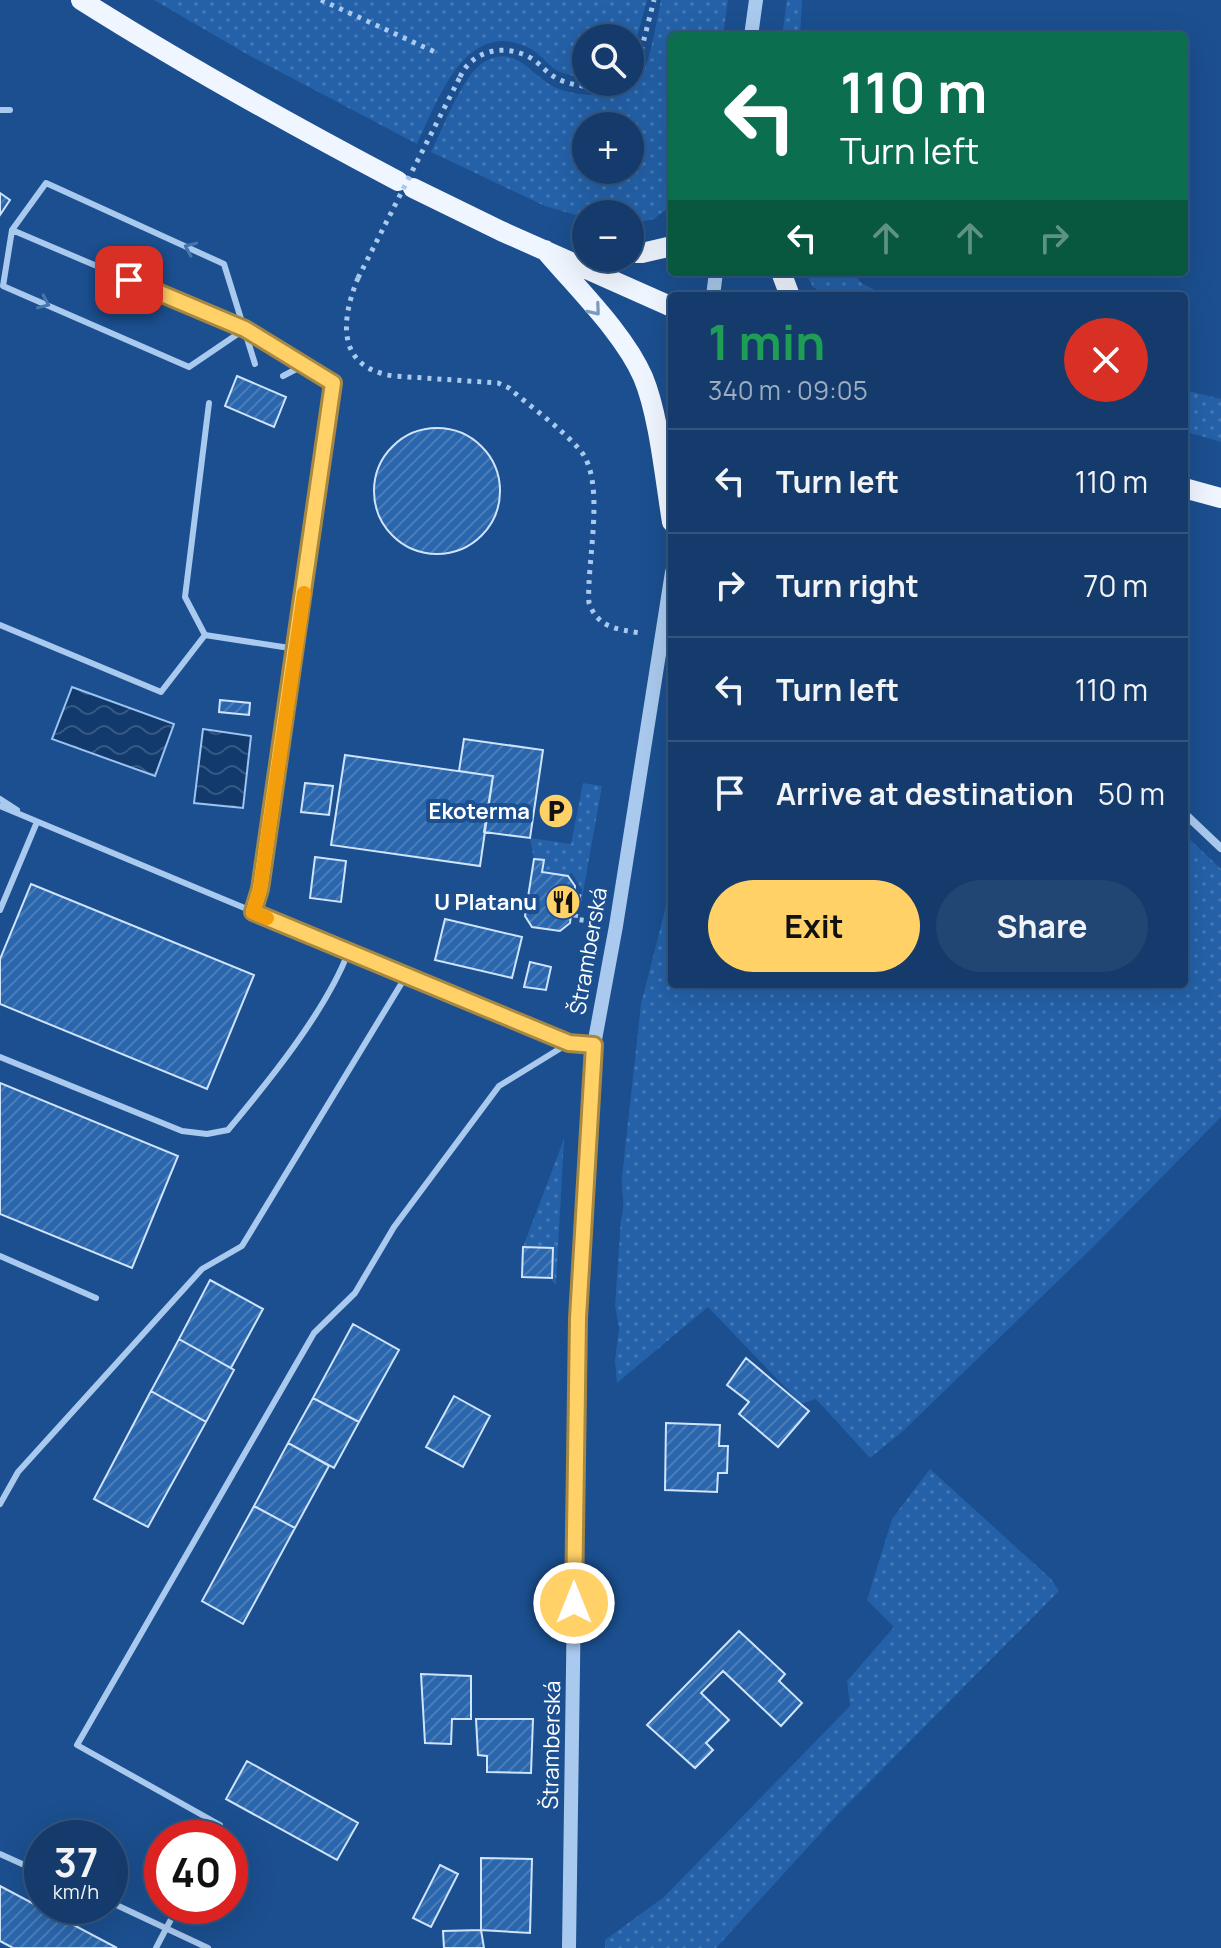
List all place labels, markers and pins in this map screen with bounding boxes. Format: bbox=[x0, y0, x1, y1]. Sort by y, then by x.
pin bbox=[95, 246, 163, 314]
parking icon: Ekoterma bbox=[537, 792, 575, 830]
place label: Ekoterma bbox=[429, 796, 530, 826]
restaurant icon: U Platanu bbox=[544, 883, 582, 921]
place label: U Platanu bbox=[434, 887, 537, 917]

